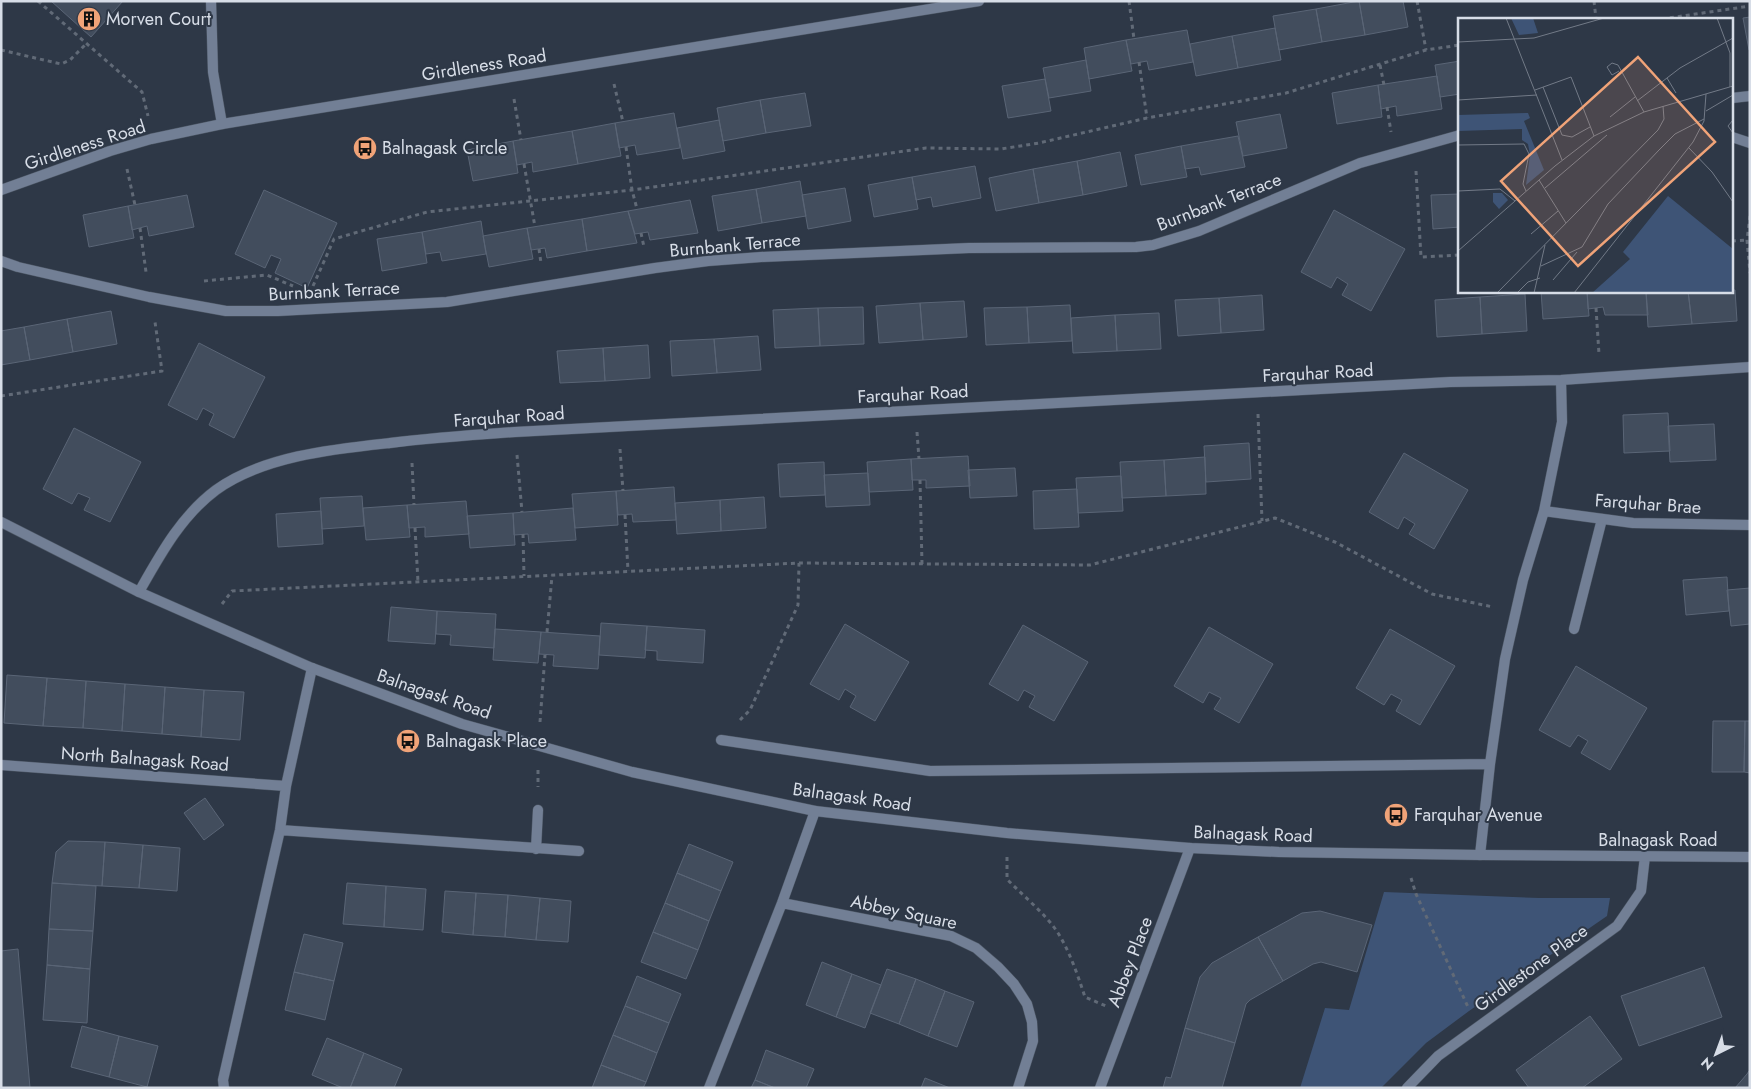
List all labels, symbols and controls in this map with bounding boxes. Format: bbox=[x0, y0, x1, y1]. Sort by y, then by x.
building icon: Morven Court bbox=[76, 6, 102, 32]
place label: Morven Court bbox=[106, 6, 212, 32]
inset map bbox=[1458, 18, 1734, 292]
street label: Girdleness Road bbox=[420, 42, 548, 88]
street label: Girdleness Road bbox=[21, 113, 149, 177]
bus stop icon: Balnagask Circle bbox=[352, 135, 378, 161]
place label: Balnagask Circle bbox=[382, 135, 507, 161]
street label: Burnbank Terrace bbox=[1153, 166, 1285, 238]
street label: Burnbank Terrace bbox=[668, 226, 802, 264]
street label: Burnbank Terrace bbox=[268, 275, 400, 307]
street label: Farquhar Road bbox=[1262, 357, 1374, 389]
street label: Farquhar Road bbox=[857, 378, 969, 410]
street label: Farquhar Road bbox=[453, 400, 565, 434]
street label: Farquhar Brae bbox=[1594, 487, 1702, 521]
street label: Balnagask Road bbox=[373, 662, 495, 726]
bus stop icon: Balnagask Place bbox=[395, 728, 421, 754]
place label: Balnagask Place bbox=[426, 728, 547, 754]
street label: North Balnagask Road bbox=[60, 740, 230, 778]
street label: Balnagask Road bbox=[791, 776, 913, 818]
bus stop icon: Farquhar Avenue bbox=[1383, 802, 1409, 828]
place label: Farquhar Avenue bbox=[1414, 802, 1542, 828]
street label: Balnagask Road bbox=[1193, 819, 1313, 849]
street label: Balnagask Road bbox=[1598, 827, 1718, 853]
street label: Abbey Square bbox=[848, 888, 960, 936]
street label: Abbey Place bbox=[1101, 913, 1159, 1011]
street label: Girdlestone Place bbox=[1469, 918, 1593, 1018]
north arrow bbox=[1691, 1029, 1741, 1079]
text: N bbox=[1696, 1053, 1718, 1075]

